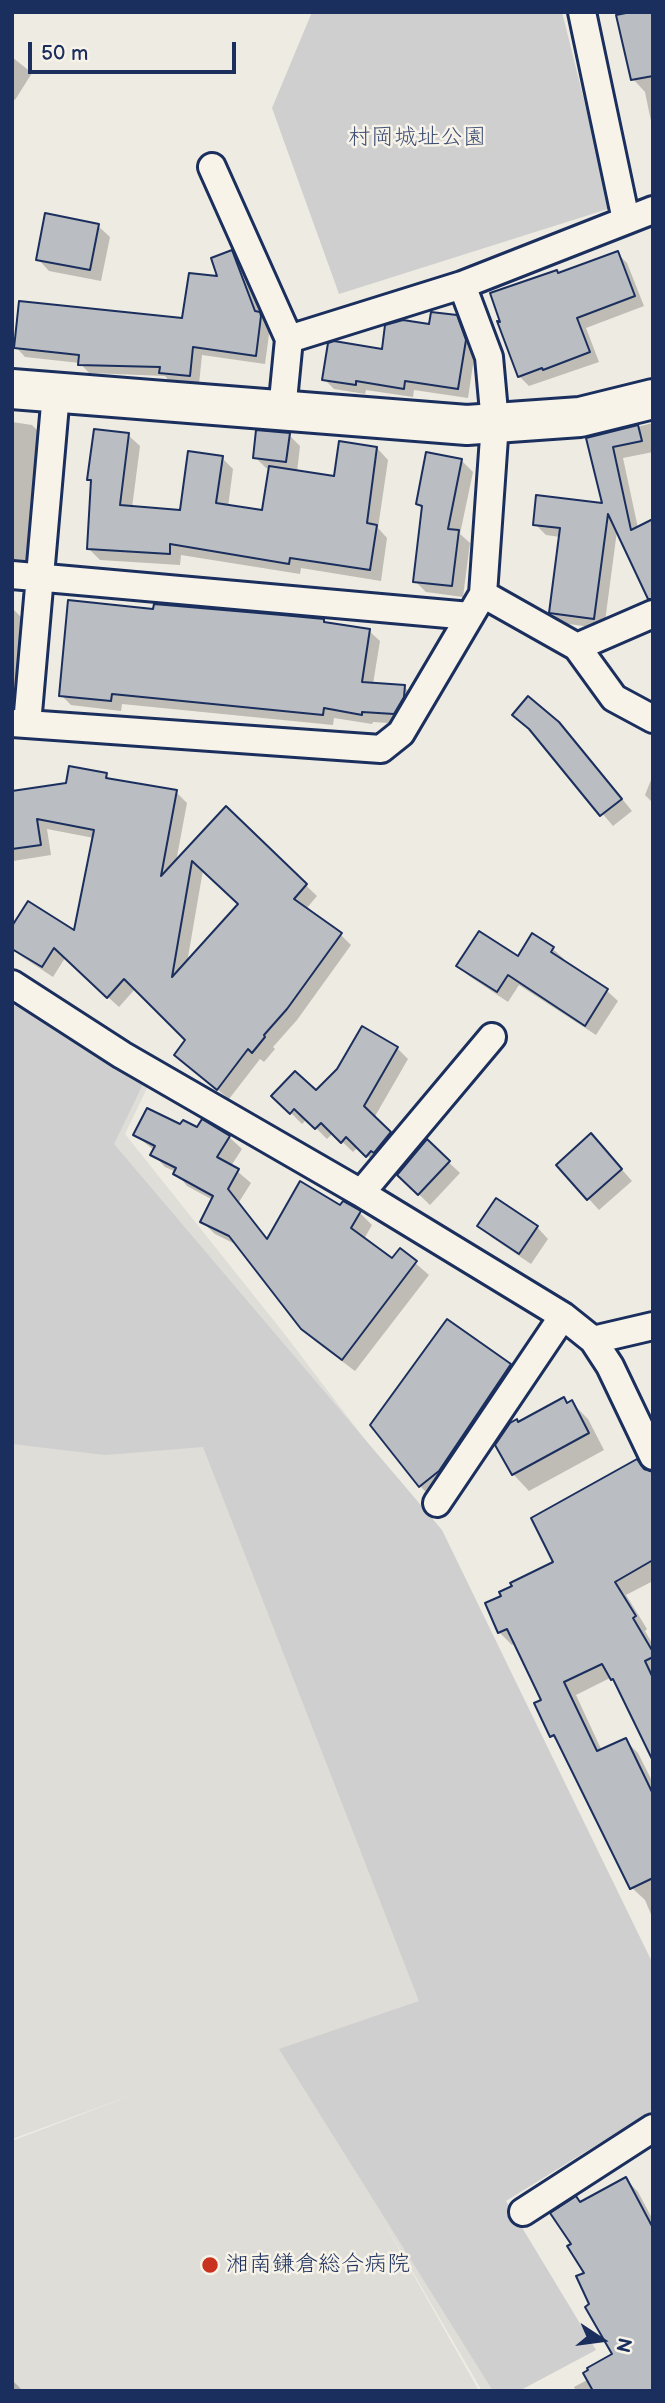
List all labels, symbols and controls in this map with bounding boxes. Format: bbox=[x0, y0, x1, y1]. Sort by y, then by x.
scale bar bbox=[32, 28, 240, 72]
text: 50 m bbox=[41, 41, 88, 66]
park label: 村岡城址公園 bbox=[348, 124, 486, 152]
place label: 湘南鎌倉総合病院 bbox=[226, 2251, 410, 2279]
marker: 湘南鎌倉総合病院 bbox=[200, 2255, 220, 2275]
north arrow bbox=[567, 2305, 637, 2375]
text: N bbox=[610, 2335, 636, 2354]

